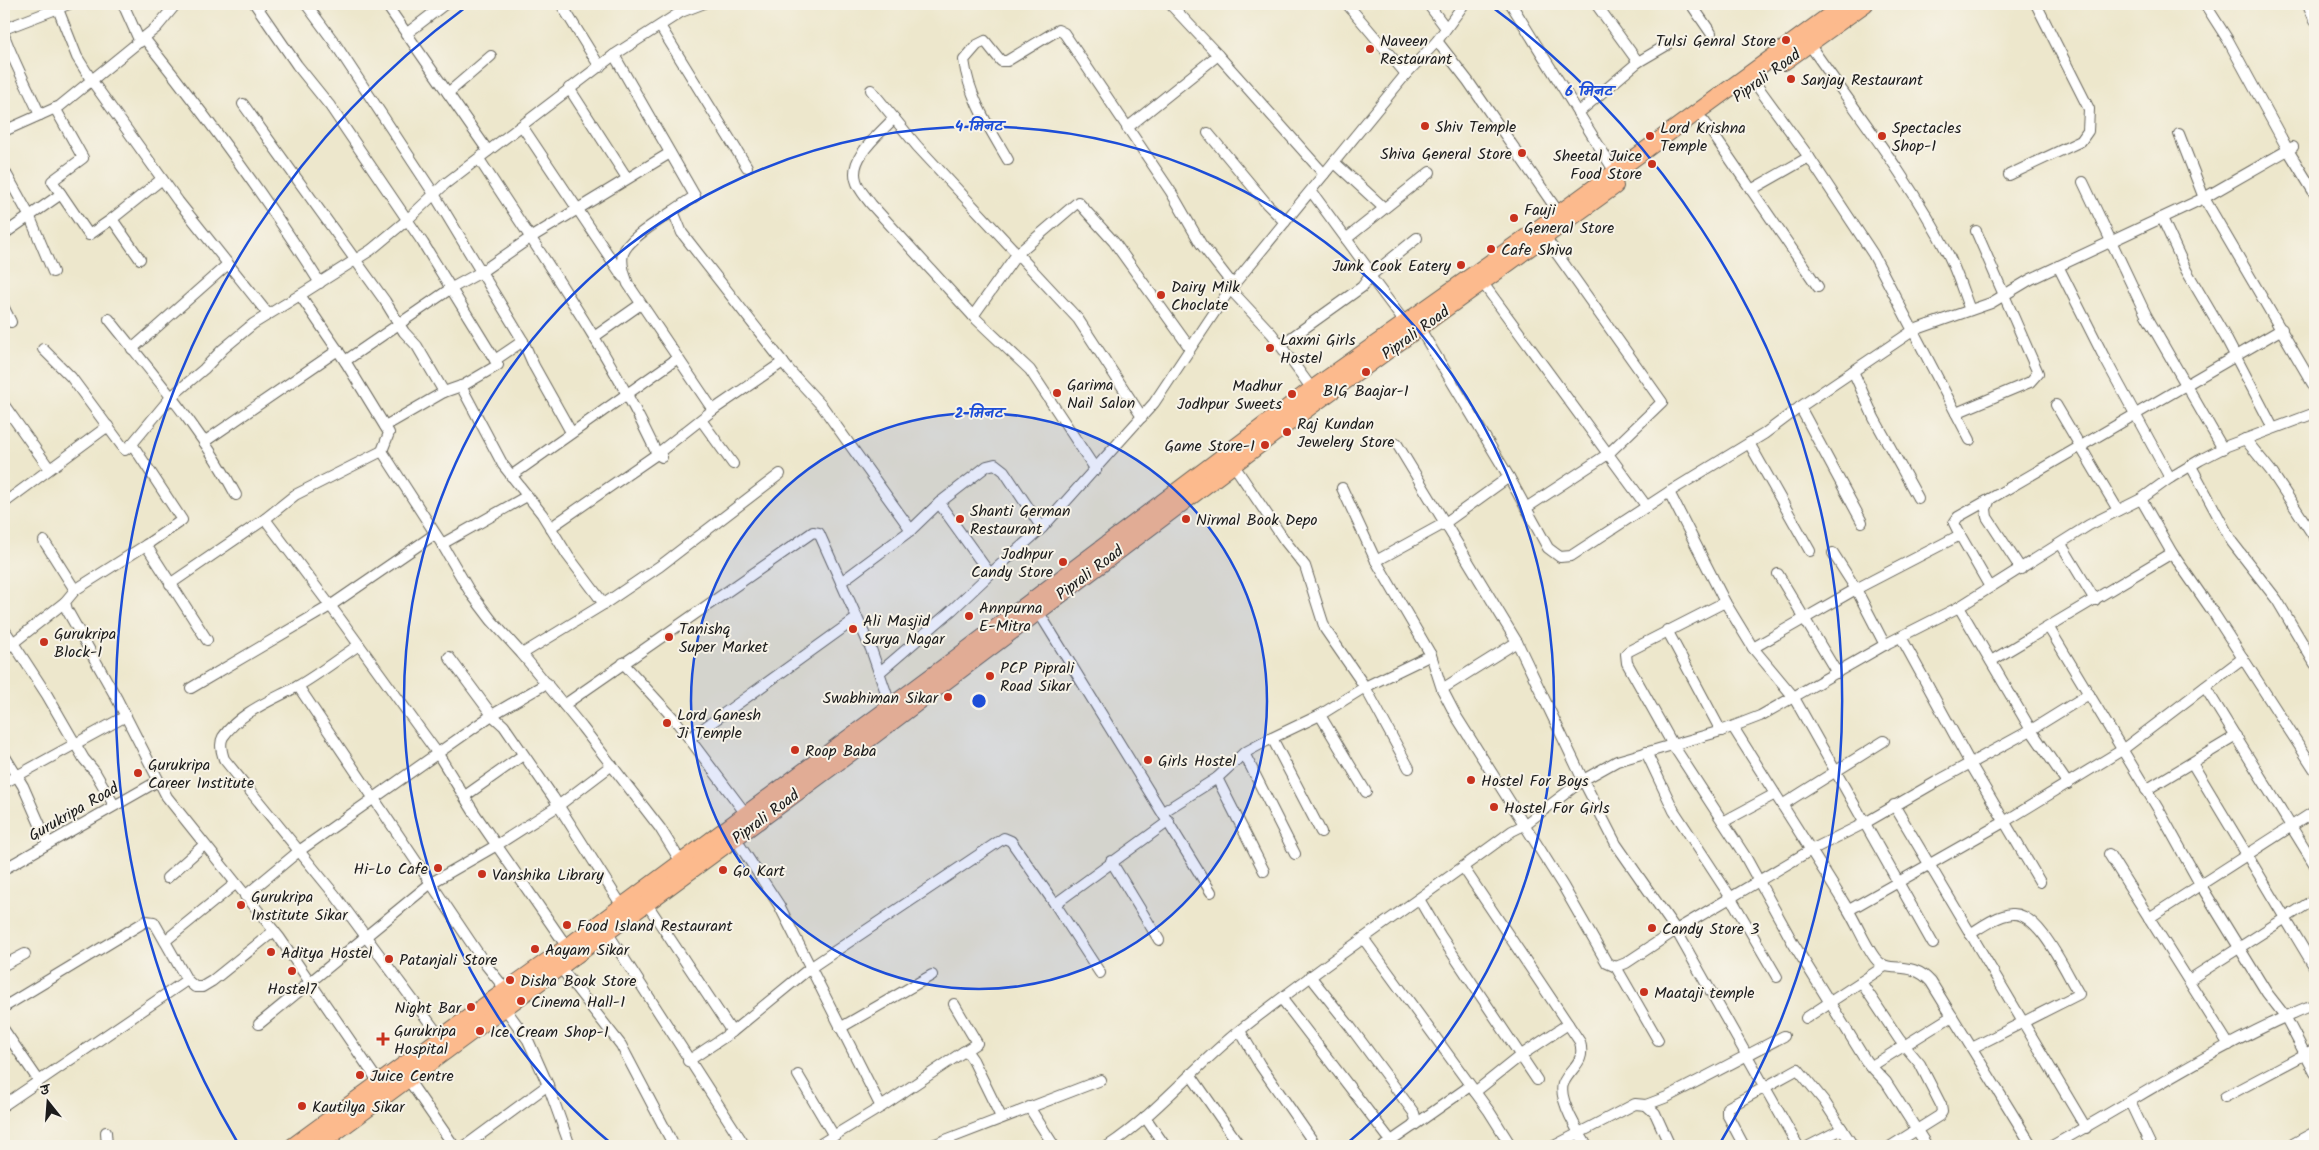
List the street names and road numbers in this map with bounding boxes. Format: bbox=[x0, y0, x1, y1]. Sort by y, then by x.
street label: Piprali Road bbox=[1728, 42, 1807, 110]
street label: Piprali Road bbox=[1377, 299, 1456, 367]
street label: Piprali Road bbox=[1051, 539, 1130, 607]
street label: Gurukripa Road bbox=[24, 776, 124, 848]
street label: Piprali Road bbox=[727, 783, 806, 851]

